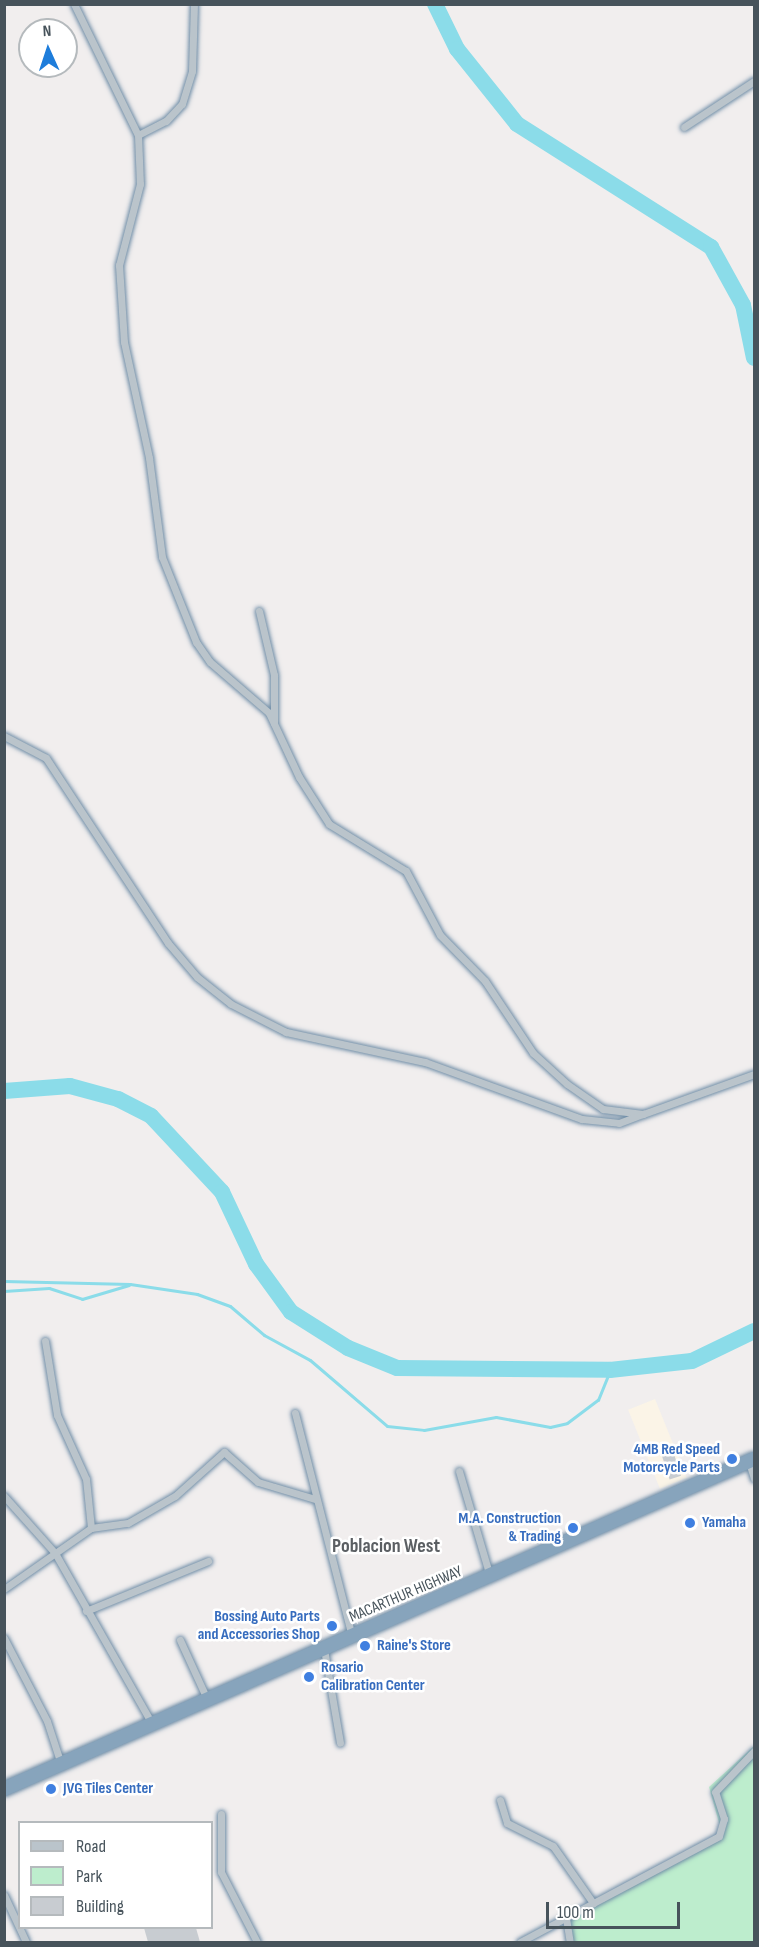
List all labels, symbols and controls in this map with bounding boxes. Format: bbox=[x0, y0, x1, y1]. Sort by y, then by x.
north arrow bbox=[18, 18, 78, 78]
text: N bbox=[42, 22, 52, 41]
place label: 4MB Red Speed Motorcycle Parts bbox=[623, 1440, 720, 1478]
marker: 4MB Red Speed Motorcycle Parts bbox=[725, 1452, 739, 1466]
place label: M.A. Construction & Trading bbox=[458, 1509, 561, 1547]
place label: Yamaha bbox=[702, 1513, 746, 1533]
marker: Yamaha bbox=[683, 1516, 697, 1530]
marker: M.A. Construction & Trading bbox=[566, 1521, 580, 1535]
district label: Poblacion West bbox=[332, 1534, 440, 1558]
street label: MACARTHUR HIGHWAY bbox=[347, 1563, 465, 1627]
place label: Bossing Auto Parts and Accessories Shop bbox=[198, 1607, 320, 1645]
marker: Bossing Auto Parts and Accessories Shop bbox=[325, 1619, 339, 1633]
place label: Raine's Store bbox=[377, 1636, 451, 1656]
marker: Raine's Store bbox=[358, 1639, 372, 1653]
place label: Rosario Calibration Center bbox=[321, 1658, 425, 1696]
marker: Rosario Calibration Center bbox=[302, 1670, 316, 1684]
place label: JVG Tiles Center bbox=[63, 1779, 153, 1799]
marker: JVG Tiles Center bbox=[44, 1782, 58, 1796]
legend bbox=[18, 1821, 213, 1929]
text: Road bbox=[76, 1836, 106, 1857]
text: Park bbox=[76, 1866, 102, 1887]
scale bar bbox=[549, 1890, 682, 1928]
text: Building bbox=[76, 1896, 124, 1917]
text: 100 m bbox=[557, 1902, 594, 1923]

